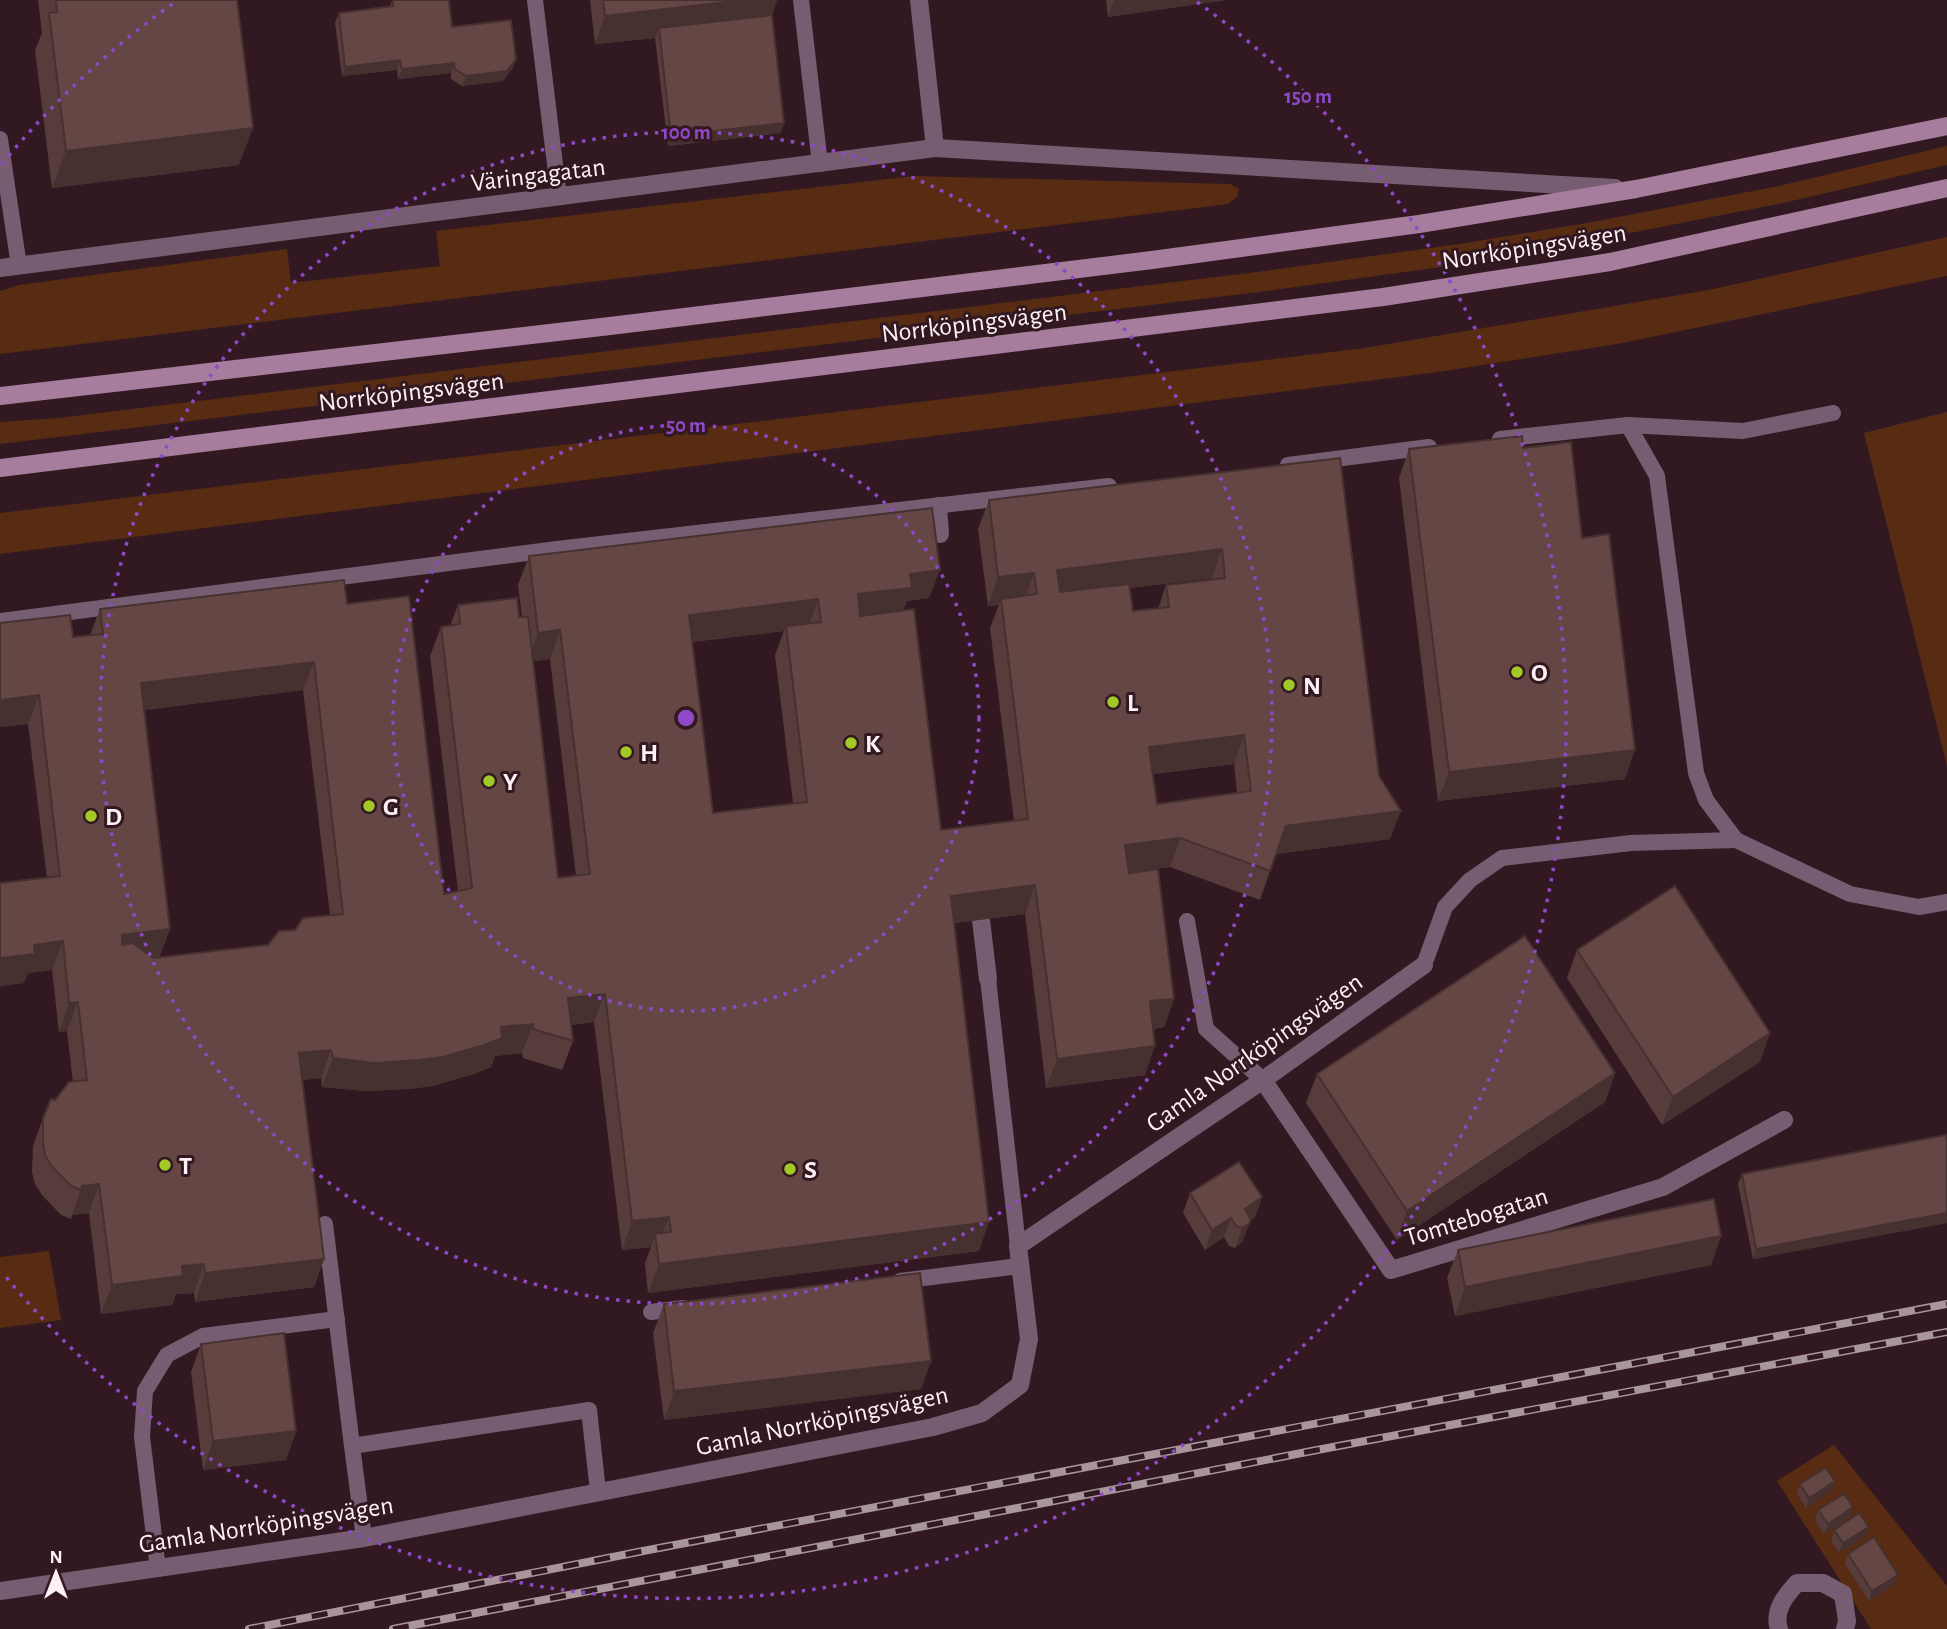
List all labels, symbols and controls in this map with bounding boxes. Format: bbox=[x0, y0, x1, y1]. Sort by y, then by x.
text: 150 m bbox=[1284, 86, 1332, 107]
text: 100 m bbox=[661, 122, 711, 143]
street label: Väringagatan bbox=[469, 154, 607, 196]
street label: Norrköpingsvägen bbox=[1440, 220, 1628, 274]
street label: Norrköpingsvägen bbox=[880, 299, 1068, 347]
street label: Norrköpingsvägen bbox=[317, 368, 505, 416]
text: 50 m bbox=[666, 415, 706, 436]
place label: O bbox=[1531, 660, 1548, 686]
marker: O bbox=[1509, 664, 1525, 680]
place label: N bbox=[1303, 673, 1321, 699]
marker: N bbox=[1281, 677, 1297, 693]
place label: L bbox=[1127, 690, 1139, 716]
marker: L bbox=[1105, 694, 1121, 710]
centre of rings bbox=[674, 706, 698, 730]
place label: K bbox=[865, 731, 881, 757]
marker: K bbox=[843, 735, 859, 751]
place label: H bbox=[640, 740, 658, 766]
marker: H bbox=[618, 744, 634, 760]
place label: Y bbox=[503, 769, 518, 795]
marker: Y bbox=[481, 773, 497, 789]
place label: G bbox=[383, 794, 399, 820]
marker: G bbox=[361, 798, 377, 814]
place label: D bbox=[105, 804, 122, 830]
marker: D bbox=[83, 808, 99, 824]
street label: Gamla Norrköpingsvägen bbox=[1142, 968, 1367, 1137]
place label: T bbox=[179, 1153, 192, 1179]
marker: T bbox=[157, 1157, 173, 1173]
place label: S bbox=[804, 1157, 817, 1183]
marker: S bbox=[782, 1161, 798, 1177]
street label: Tomtebogatan bbox=[1402, 1183, 1551, 1251]
street label: Gamla Norrköpingsvägen bbox=[694, 1382, 951, 1460]
street label: Gamla Norrköpingsvägen bbox=[137, 1492, 395, 1558]
north arrow bbox=[21, 1538, 91, 1608]
text: N bbox=[49, 1548, 63, 1567]

